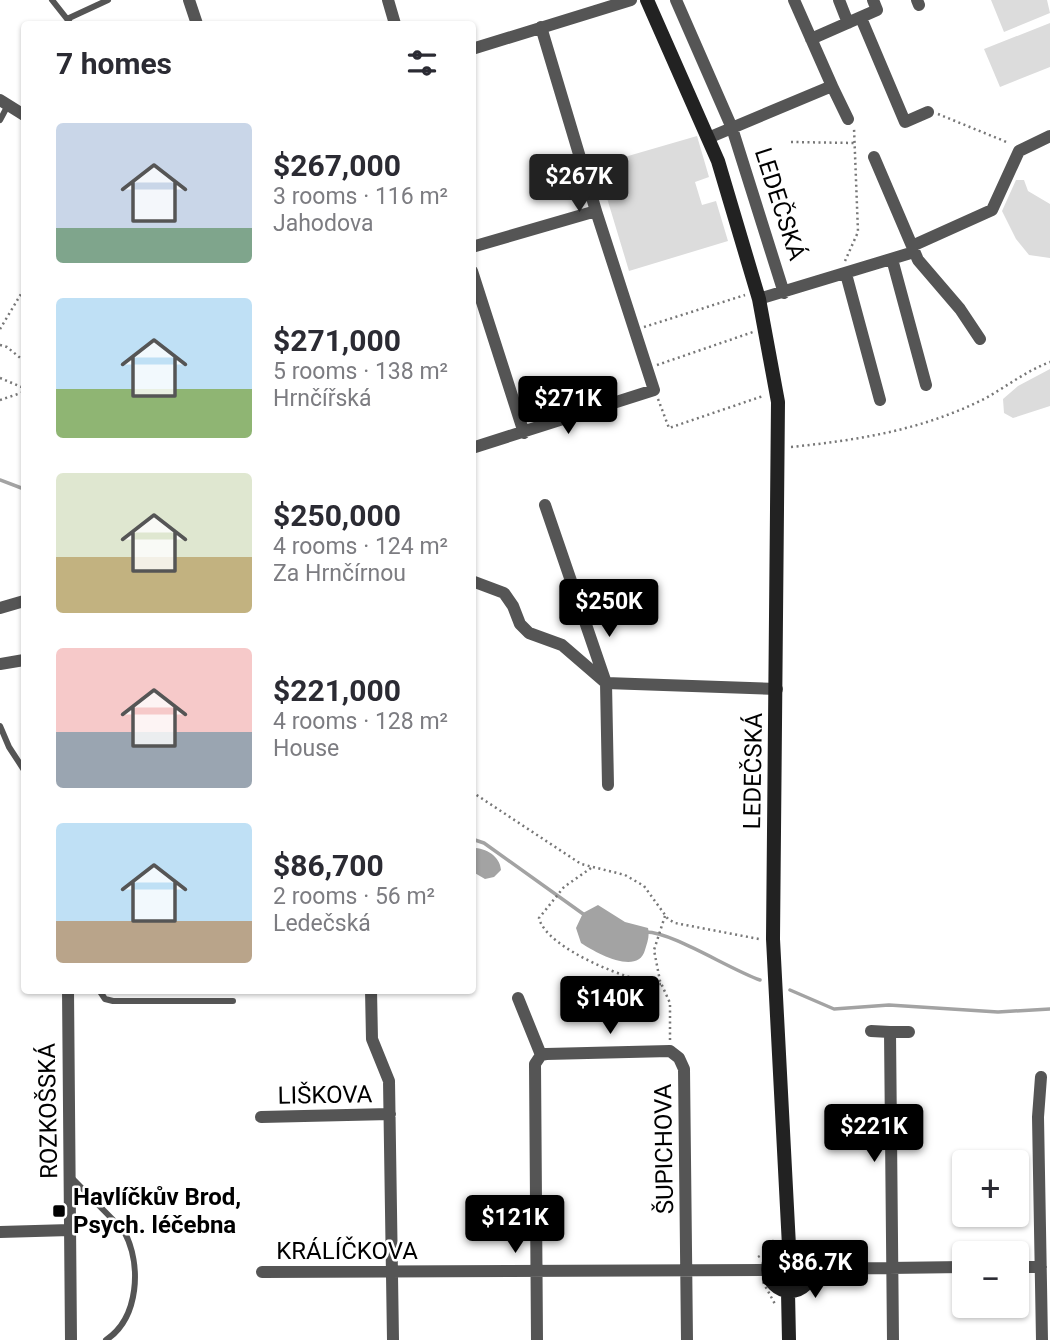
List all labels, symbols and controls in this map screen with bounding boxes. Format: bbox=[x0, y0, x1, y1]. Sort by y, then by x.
icon: filters bbox=[403, 44, 441, 82]
text: 7 homes bbox=[56, 46, 172, 81]
street label: LEDEČSKÁ bbox=[749, 144, 812, 264]
text: $267,000 bbox=[273, 148, 401, 183]
icon: home bbox=[112, 151, 196, 235]
pin: $267K bbox=[530, 154, 628, 214]
text: $267K bbox=[545, 163, 613, 190]
text: 3 rooms · 116 m² bbox=[273, 183, 448, 210]
text: Jahodova bbox=[273, 210, 373, 237]
text: $271,000 bbox=[273, 323, 401, 358]
icon: home bbox=[112, 326, 196, 410]
text: 5 rooms · 138 m² bbox=[273, 358, 448, 385]
pin: $271K bbox=[519, 376, 617, 436]
text: Hrnčířská bbox=[273, 385, 371, 412]
text: $271K bbox=[534, 385, 602, 412]
text: $250,000 bbox=[273, 498, 401, 533]
icon: home bbox=[112, 501, 196, 585]
text: 4 rooms · 124 m² bbox=[273, 533, 448, 560]
text: Za Hrnčírnou bbox=[273, 560, 406, 587]
pin: $250K bbox=[560, 580, 658, 639]
text: $250K bbox=[575, 588, 643, 615]
text: $221,000 bbox=[273, 673, 401, 708]
icon: home bbox=[112, 676, 196, 760]
text: 4 rooms · 128 m² bbox=[273, 708, 448, 735]
street label: LEDEČSKÁ bbox=[737, 712, 768, 830]
text: House bbox=[273, 735, 339, 762]
text: $86,700 bbox=[273, 848, 384, 883]
icon: home bbox=[112, 851, 196, 935]
text: 2 rooms · 56 m² bbox=[273, 883, 435, 910]
text: Ledečská bbox=[273, 910, 371, 937]
pin: $140K bbox=[561, 976, 659, 1036]
text: $140K bbox=[576, 985, 644, 1012]
street label: ROZKOŠSKÁ bbox=[33, 1043, 63, 1179]
street label: LIŠKOVA bbox=[277, 1080, 373, 1110]
street label: ŠUPICHOVA bbox=[649, 1083, 679, 1215]
pin: $221K bbox=[825, 1104, 923, 1164]
text: $221K bbox=[840, 1113, 908, 1140]
map controls bbox=[952, 1150, 1029, 1318]
button: + bbox=[952, 1150, 1029, 1227]
place label: Havlíčkův Brod, Psych. léčebna bbox=[73, 1183, 241, 1239]
pin: $121K bbox=[466, 1196, 564, 1255]
marker: Havlíčkův Brod, Psych. léčebna bbox=[51, 1203, 67, 1219]
text: $121K bbox=[481, 1204, 549, 1231]
street label: KRÁLÍČKOVA bbox=[276, 1236, 418, 1265]
pin: $86.7K bbox=[758, 1240, 872, 1300]
button: − bbox=[952, 1241, 1029, 1318]
text: $86.7K bbox=[778, 1249, 852, 1276]

